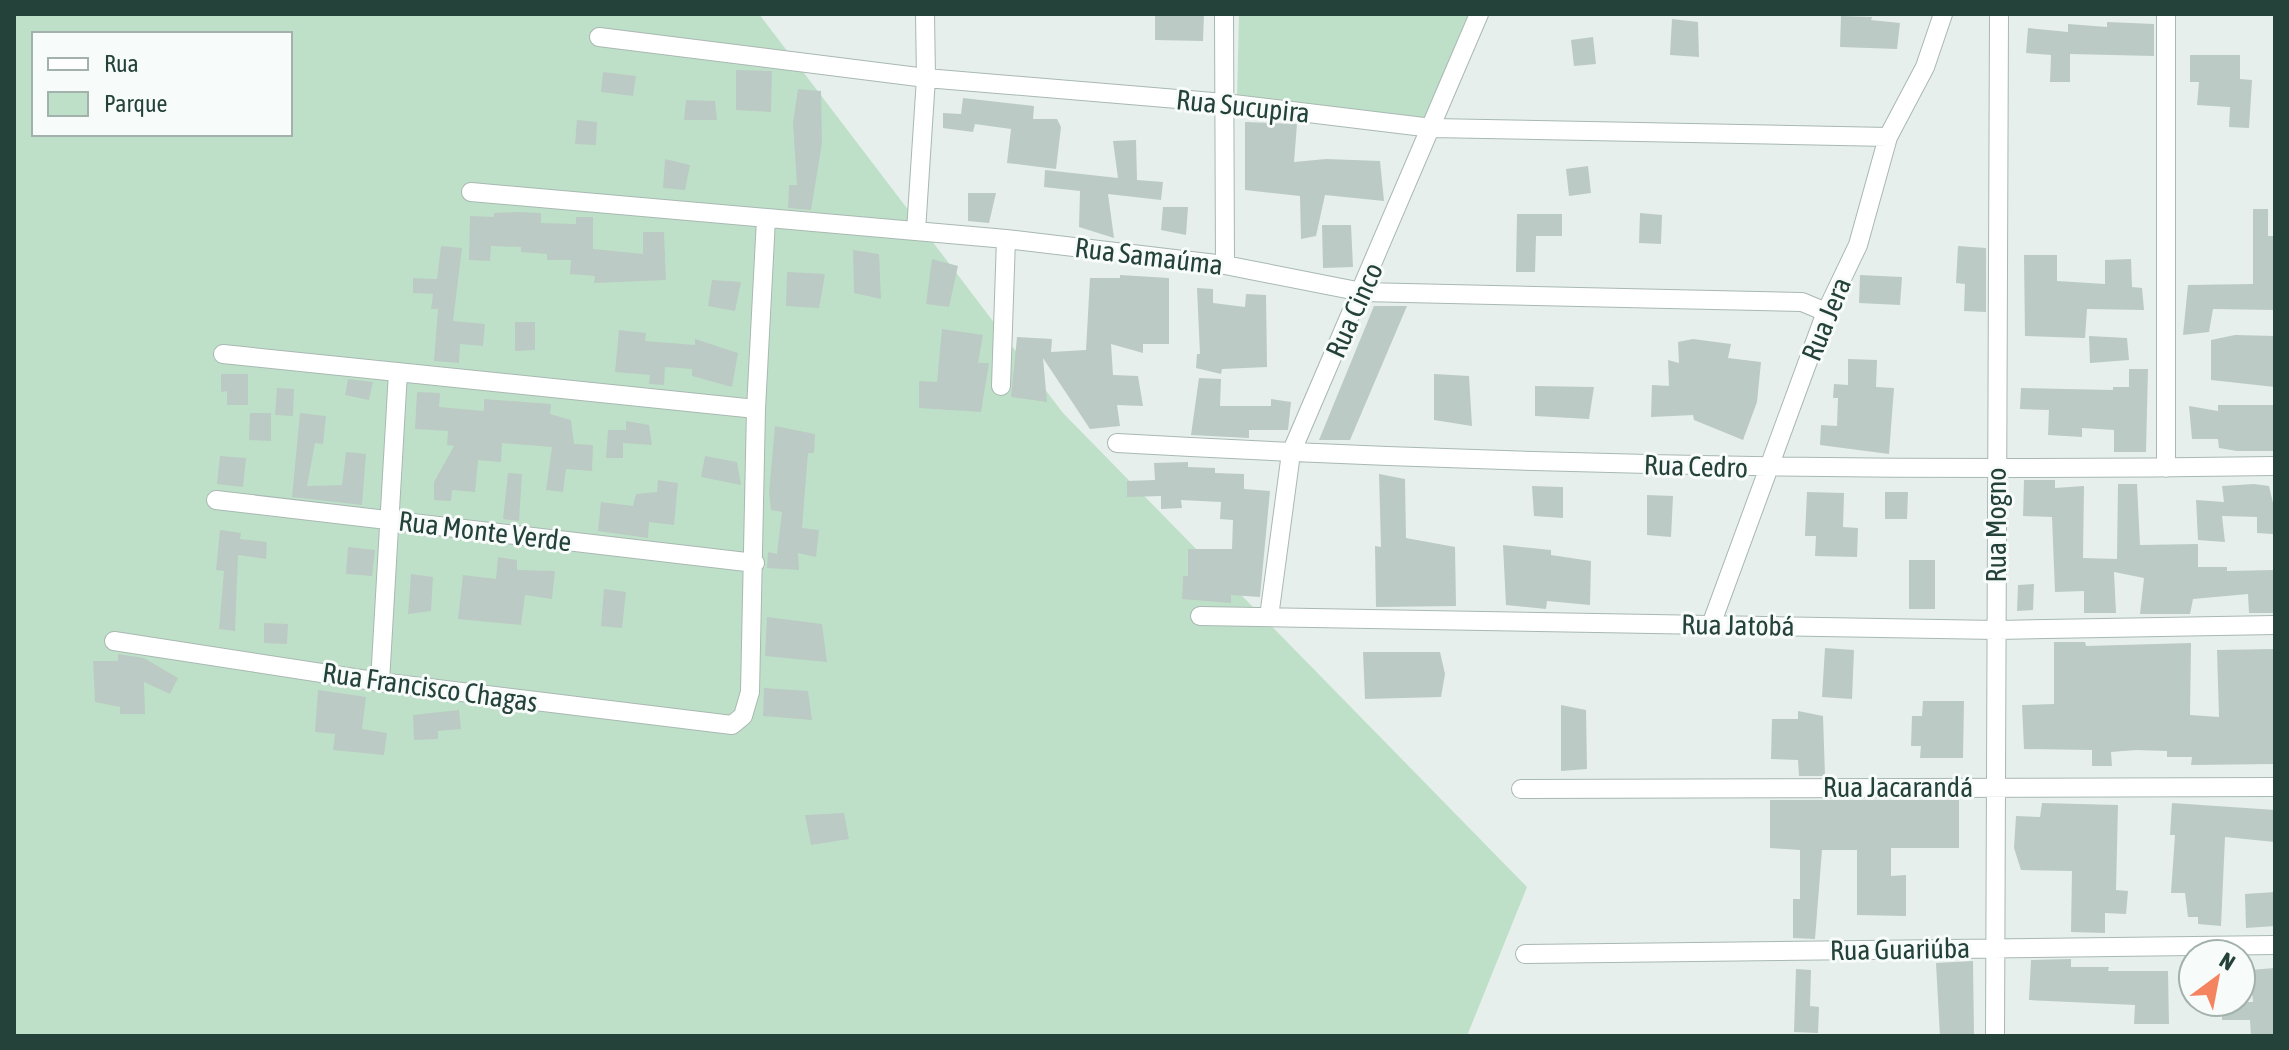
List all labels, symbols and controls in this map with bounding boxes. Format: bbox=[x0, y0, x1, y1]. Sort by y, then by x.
legend bbox=[32, 32, 292, 136]
text: Rua bbox=[104, 50, 139, 77]
street label: Rua Sucupira bbox=[1175, 83, 1311, 129]
text: Parque bbox=[104, 90, 167, 117]
street label: Rua Samaúma bbox=[1073, 231, 1225, 281]
street label: Rua Cinco bbox=[1319, 258, 1389, 362]
street label: Rua Jera bbox=[1795, 273, 1857, 365]
street label: Rua Cedro bbox=[1643, 448, 1749, 484]
street label: Rua Mogno bbox=[1980, 467, 2012, 583]
street label: Rua Monte Verde bbox=[397, 505, 573, 557]
street label: Rua Jatobá bbox=[1681, 608, 1795, 642]
street label: Rua Francisco Chagas bbox=[320, 656, 540, 718]
street label: Rua Jacarandá bbox=[1823, 771, 1973, 803]
street label: Rua Guariúba bbox=[1830, 932, 1970, 966]
north arrow bbox=[2177, 938, 2257, 1018]
text: N bbox=[2215, 947, 2240, 976]

